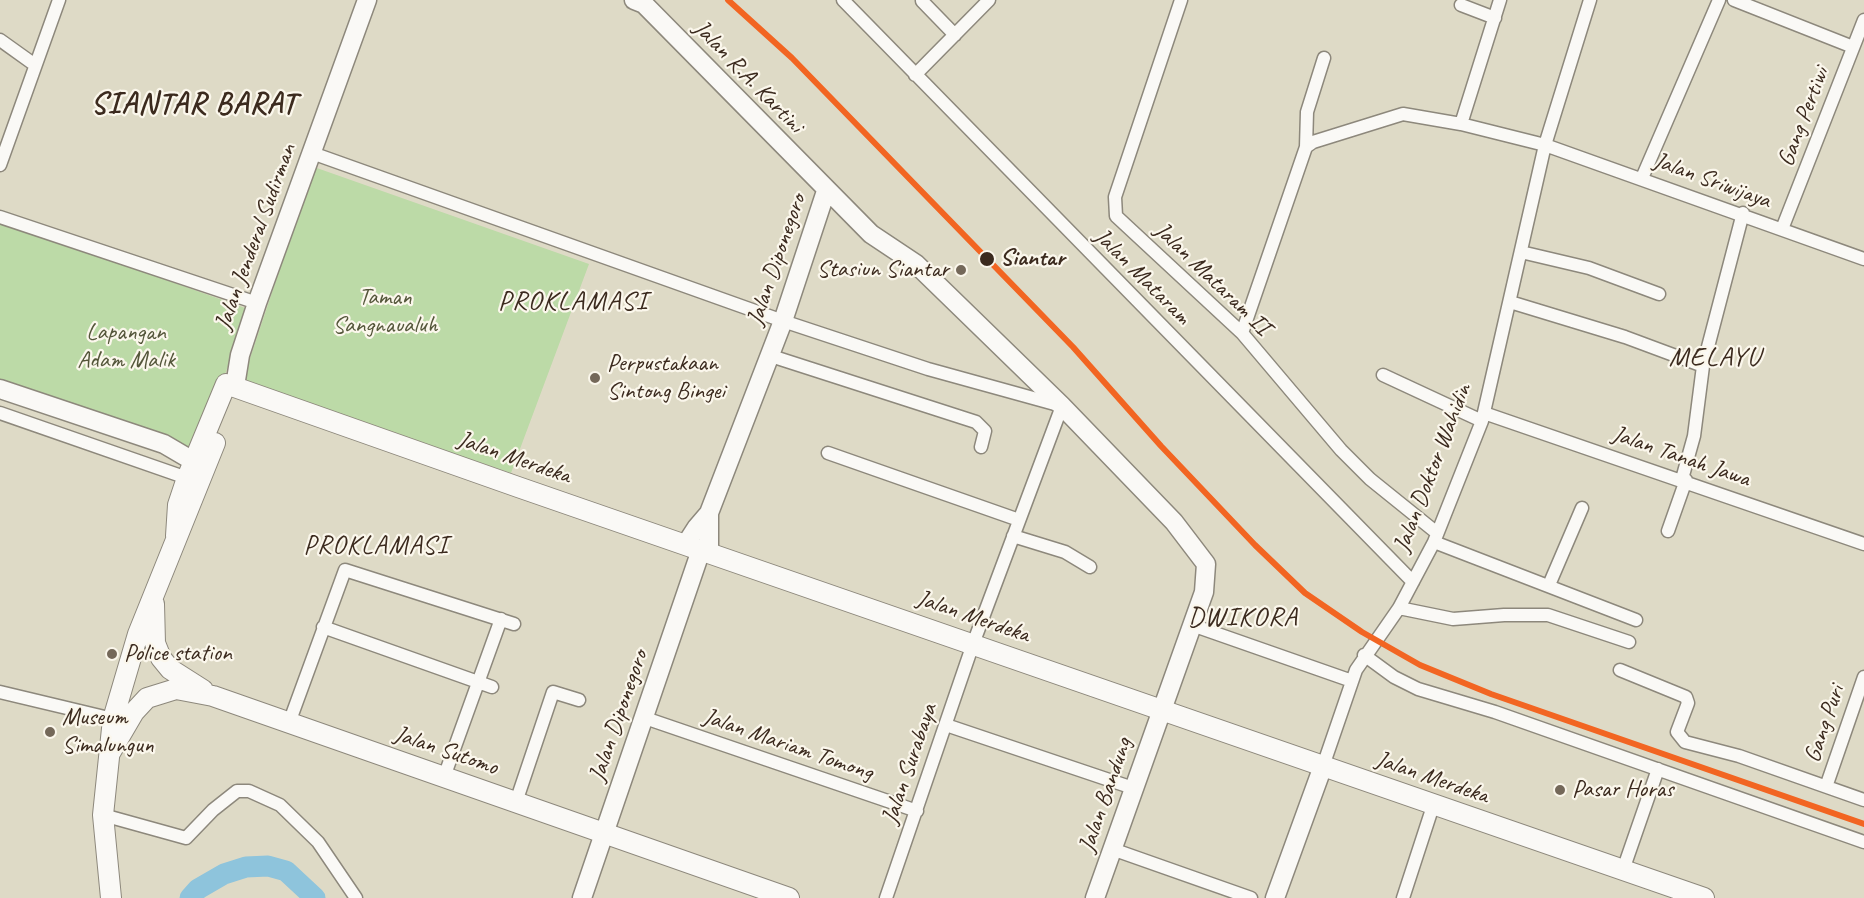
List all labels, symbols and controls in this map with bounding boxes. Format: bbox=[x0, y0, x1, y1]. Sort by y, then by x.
street label: Jalan R.A. Kartini bbox=[687, 14, 809, 140]
street label: Gang Pertiwi bbox=[1772, 63, 1836, 171]
district label: SIANTAR BARAT bbox=[91, 87, 297, 123]
street label: Jalan Jenderal Sudirman bbox=[209, 140, 303, 334]
street label: Jalan Sriwijaya bbox=[1649, 146, 1775, 216]
street label: Jalan Diponegoro bbox=[741, 191, 813, 329]
street label: Jalan Mataram II bbox=[1148, 216, 1276, 342]
street label: Jalan Mataram bbox=[1088, 223, 1196, 331]
place label: Siantar bbox=[1000, 245, 1065, 273]
marker: Siantar bbox=[978, 250, 996, 268]
place label: Stasiun Siantar bbox=[817, 256, 949, 284]
marker: Stasiun Siantar bbox=[954, 263, 968, 277]
park label: Taman Sangnaualuh bbox=[333, 284, 437, 340]
district label: PROKLAMASI bbox=[499, 286, 647, 318]
park label: Lapangan Adam Malik bbox=[77, 319, 175, 375]
district label: MELAYU bbox=[1669, 342, 1761, 374]
place label: Perpustakaan Sintong Bingei bbox=[607, 350, 725, 406]
marker: Perpustakaan Sintong Bingei bbox=[588, 371, 602, 385]
street label: Jalan Doktor Wahidin bbox=[1388, 380, 1478, 556]
street label: Jalan Tanah Jawa bbox=[1608, 420, 1754, 494]
street label: Jalan Merdeka bbox=[454, 425, 574, 491]
district label: PROKLAMASI bbox=[304, 530, 448, 562]
street label: Jalan Merdeka bbox=[913, 584, 1033, 650]
district label: DWIKORA bbox=[1188, 602, 1298, 634]
place label: Police station bbox=[124, 640, 232, 668]
marker: Police station bbox=[105, 647, 119, 661]
street label: Jalan Diponegoro bbox=[583, 647, 655, 785]
street label: Gang Puri bbox=[1798, 682, 1852, 766]
street label: Jalan Surabaya bbox=[876, 700, 944, 828]
street label: Jalan Mariam Tomong bbox=[699, 702, 877, 788]
place label: Museum Simalungun bbox=[62, 704, 154, 760]
street label: Jalan Sutomo bbox=[390, 720, 502, 782]
marker: Museum Simalungun bbox=[43, 725, 57, 739]
street label: Jalan Bandung bbox=[1073, 734, 1139, 856]
street label: Jalan Merdeka bbox=[1372, 745, 1492, 811]
place label: Pasar Horas bbox=[1572, 776, 1673, 804]
marker: Pasar Horas bbox=[1553, 783, 1567, 797]

